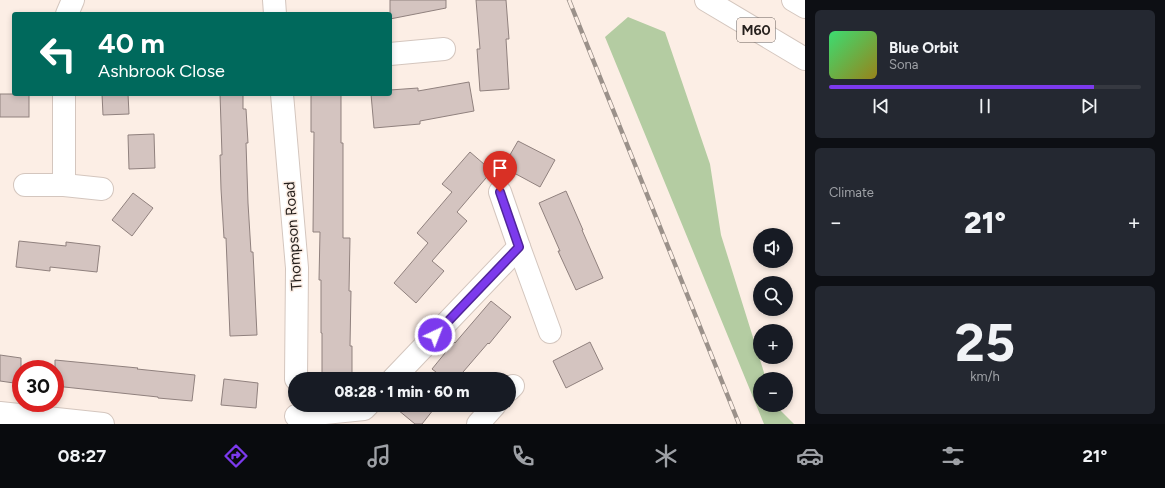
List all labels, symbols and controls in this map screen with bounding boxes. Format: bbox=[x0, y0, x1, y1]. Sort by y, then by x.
road number: M60 bbox=[737, 18, 775, 42]
text: 40 m bbox=[98, 26, 165, 60]
icon: left bbox=[32, 28, 84, 80]
text: Blue Orbit bbox=[889, 39, 959, 57]
text: Sona bbox=[889, 57, 918, 72]
text: Ashbrook Close bbox=[98, 60, 225, 82]
icon: previous bbox=[870, 95, 892, 117]
icon: pause bbox=[974, 95, 996, 117]
icon: next bbox=[1078, 95, 1100, 117]
pin bbox=[483, 151, 517, 192]
icon: arrive bbox=[489, 157, 511, 179]
street label: Thompson Road bbox=[280, 181, 306, 291]
text: Climate bbox=[829, 185, 874, 200]
text: 21° bbox=[964, 204, 1006, 241]
text: − bbox=[829, 209, 843, 236]
text: + bbox=[1127, 209, 1141, 236]
map controls bbox=[753, 228, 793, 412]
button: sound bbox=[753, 228, 793, 268]
button: search bbox=[753, 276, 793, 316]
text: 25 bbox=[955, 312, 1015, 374]
position arrow bbox=[414, 314, 456, 356]
button: + bbox=[753, 324, 793, 364]
speed limit sign: 30 bbox=[12, 360, 64, 412]
text: km/h bbox=[970, 369, 1000, 384]
button: − bbox=[753, 372, 793, 412]
text: 08:28 · 1 min · 60 m bbox=[335, 383, 469, 401]
icon: directions bbox=[222, 442, 250, 470]
icon: music bbox=[365, 442, 393, 470]
icon: phone bbox=[509, 442, 537, 470]
icon: climate bbox=[652, 442, 680, 470]
icon: car bbox=[796, 442, 824, 470]
icon: filters bbox=[939, 442, 967, 470]
text: 08:27 bbox=[58, 445, 106, 467]
text: 21° bbox=[1082, 445, 1107, 467]

